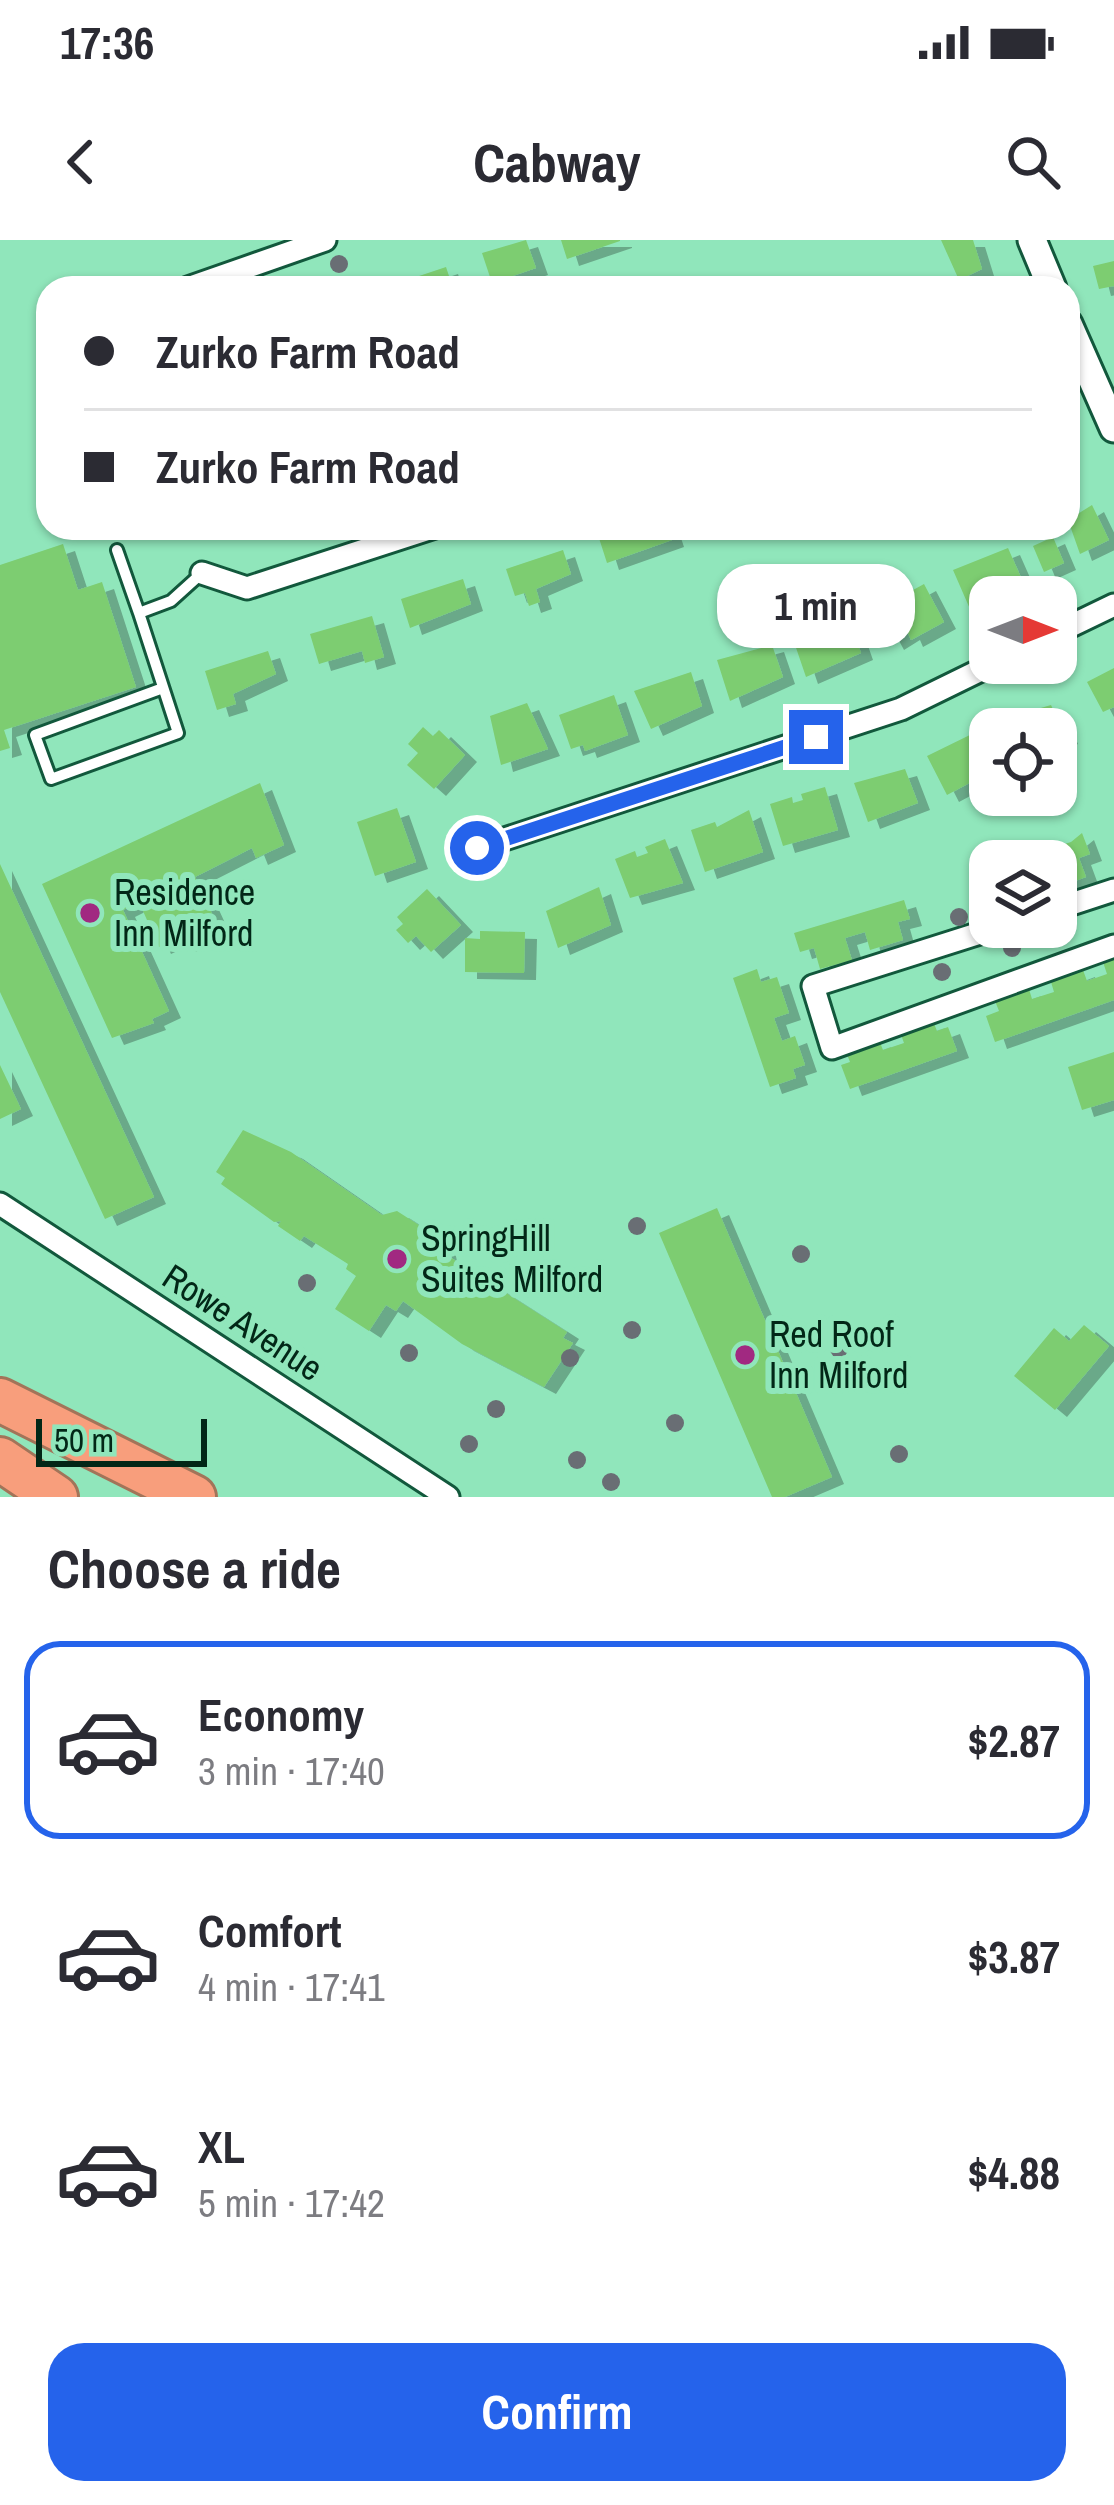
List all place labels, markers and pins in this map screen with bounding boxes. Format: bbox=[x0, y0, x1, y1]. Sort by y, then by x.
place label: Residence Inn Milford bbox=[114, 868, 255, 957]
marker: Residence Inn Milford bbox=[77, 900, 103, 926]
place label: SpringHill Suites Milford bbox=[421, 1214, 603, 1303]
marker: SpringHill Suites Milford bbox=[384, 1246, 410, 1272]
place label: Red Roof Inn Milford bbox=[769, 1310, 908, 1399]
marker: Red Roof Inn Milford bbox=[732, 1342, 758, 1368]

